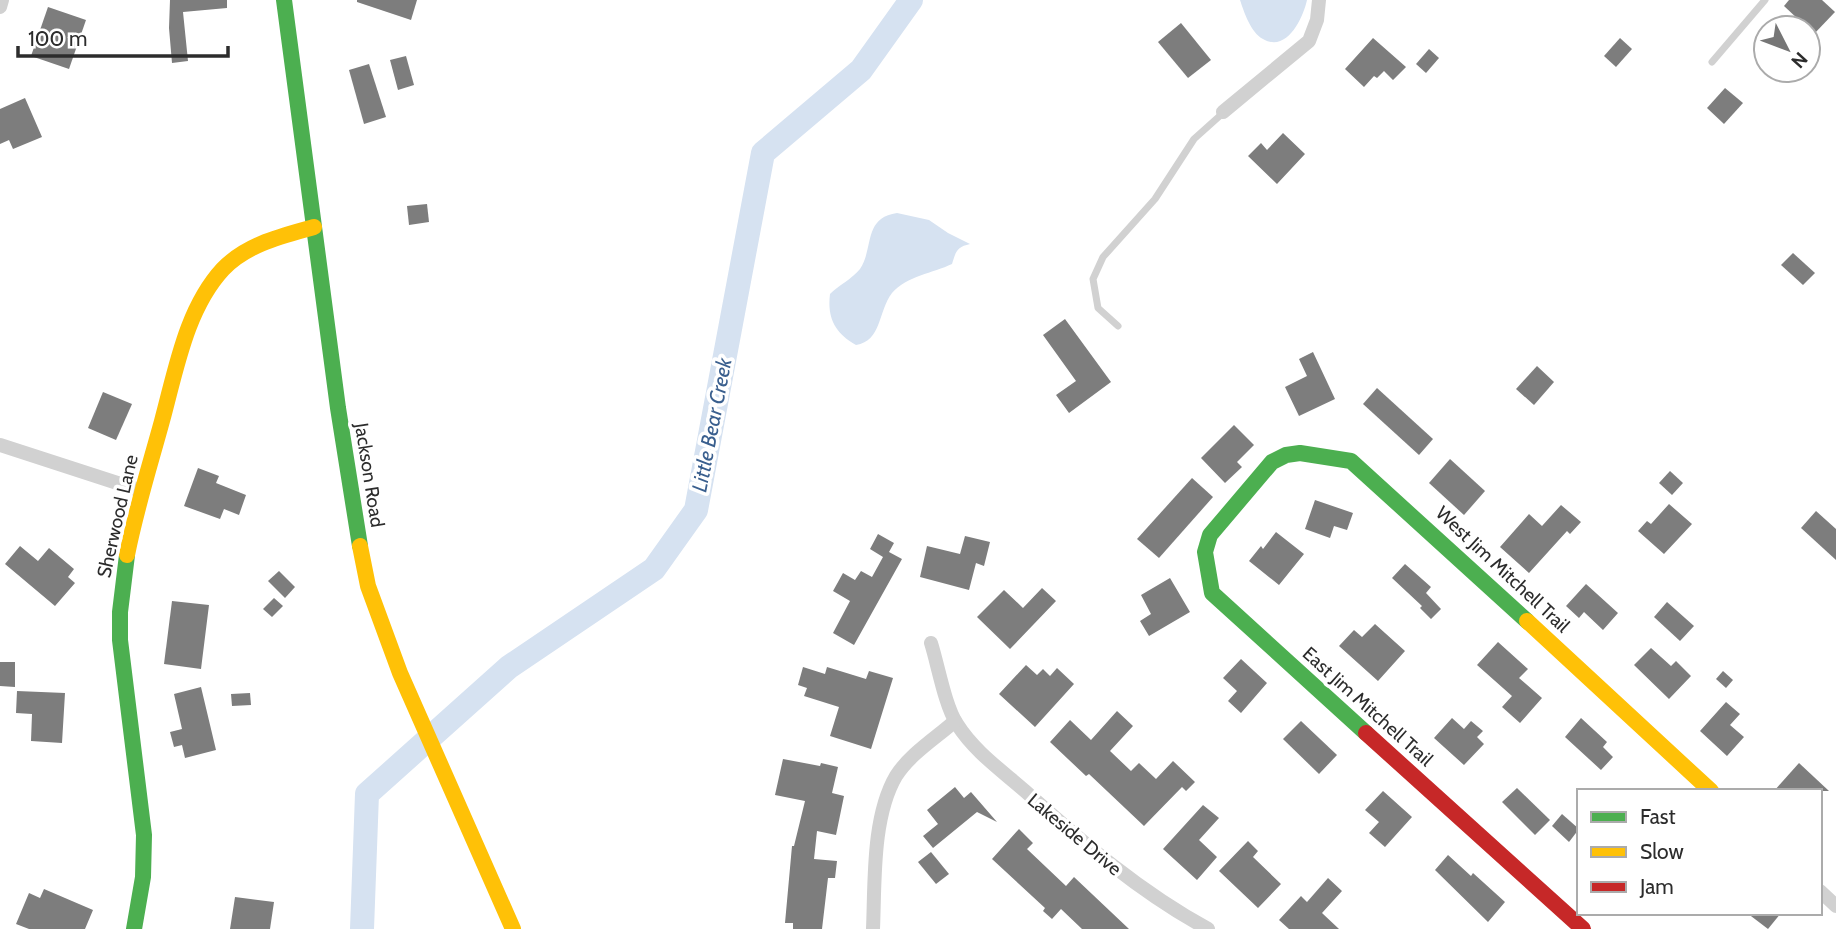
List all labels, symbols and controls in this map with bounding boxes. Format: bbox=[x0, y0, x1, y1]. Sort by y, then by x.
scale bar bbox=[18, 14, 228, 58]
north arrow bbox=[1752, 14, 1822, 84]
text: 100 m bbox=[28, 26, 87, 51]
text: N bbox=[1786, 47, 1812, 73]
water label: Little Bear Creek bbox=[686, 355, 737, 494]
street label: Jackson Road bbox=[350, 420, 389, 529]
street label: Sherwood Lane bbox=[92, 452, 143, 580]
street label: West Jim Mitchell Trail bbox=[1431, 501, 1575, 638]
street label: East Jim Mitchell Trail bbox=[1298, 642, 1438, 771]
street label: Lakeside Drive bbox=[1023, 788, 1127, 880]
legend bbox=[1577, 789, 1822, 915]
text: Fast bbox=[1640, 804, 1676, 829]
text: Slow bbox=[1640, 839, 1684, 864]
text: Jam bbox=[1639, 874, 1674, 899]

